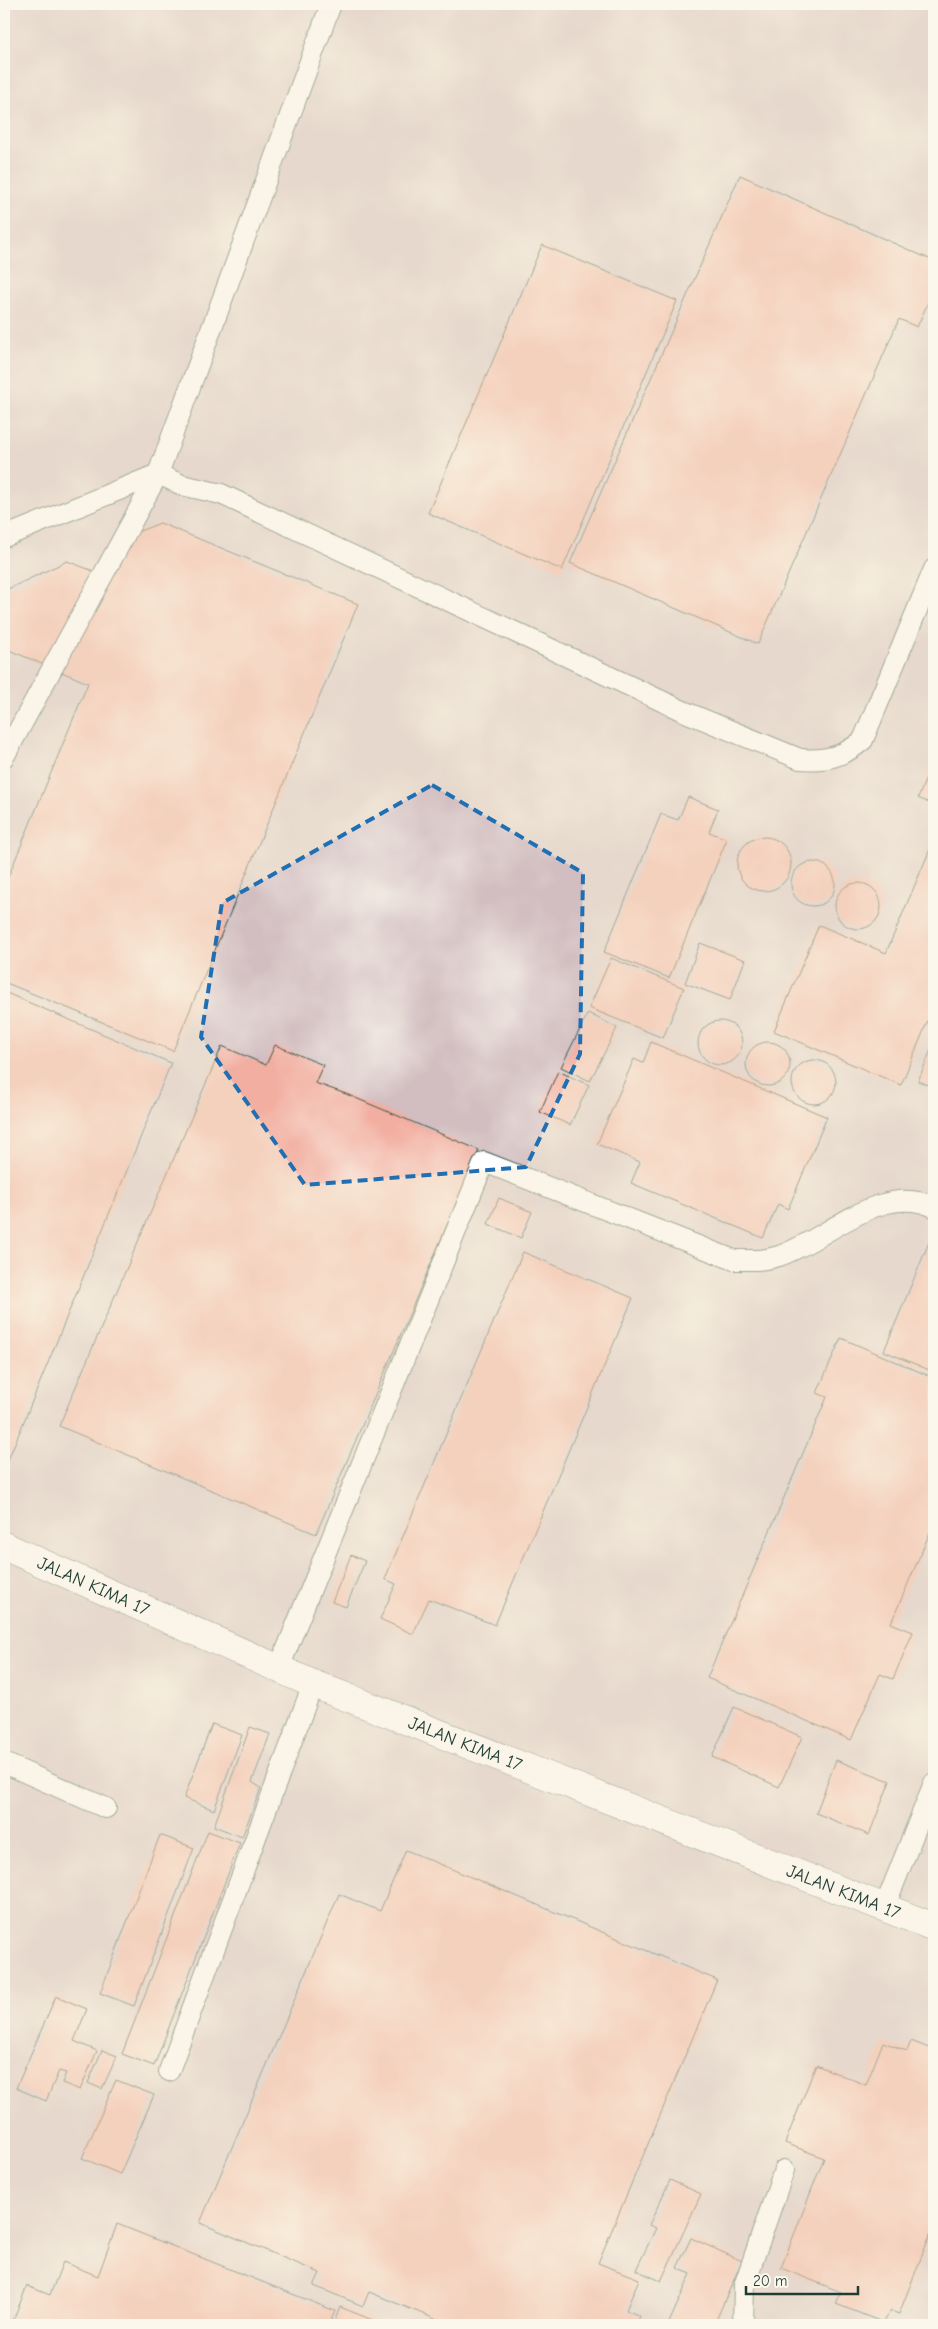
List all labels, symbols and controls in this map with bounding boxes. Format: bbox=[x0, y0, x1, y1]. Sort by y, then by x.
street label: JALAN KIMA 17 bbox=[34, 1552, 153, 1621]
street label: JALAN KIMA 17 bbox=[405, 1712, 526, 1776]
street label: JALAN KIMA 17 bbox=[783, 1860, 904, 1924]
scale bar bbox=[746, 2264, 858, 2296]
text: 20 m bbox=[753, 2272, 787, 2290]

